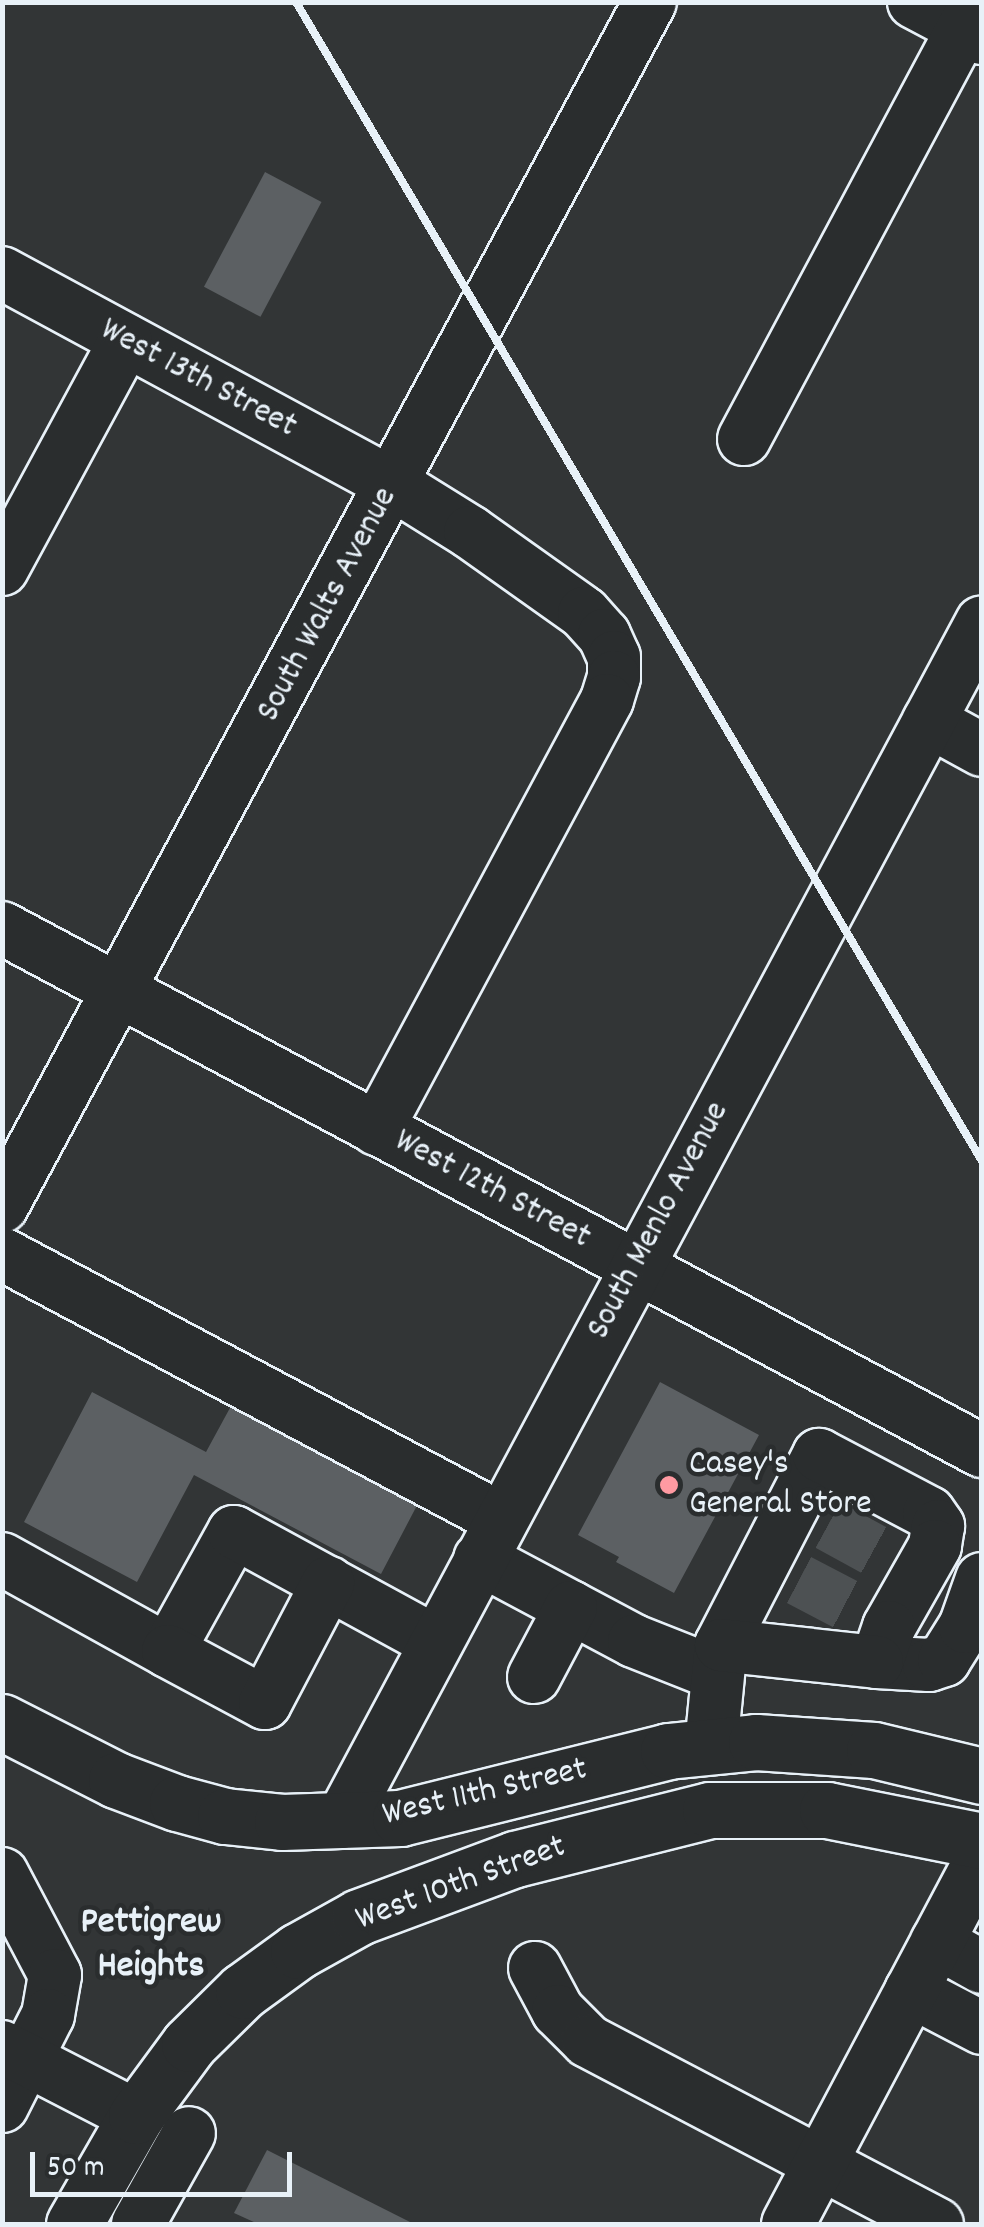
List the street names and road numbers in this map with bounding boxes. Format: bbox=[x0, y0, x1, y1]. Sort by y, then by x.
street label: West 13th Street bbox=[93, 310, 303, 448]
street label: South Walts Avenue bbox=[249, 481, 407, 729]
street label: South Menlo Avenue bbox=[579, 1095, 739, 1347]
street label: West 12th Street bbox=[387, 1121, 597, 1259]
street label: West 11th Street bbox=[379, 1749, 591, 1837]
street label: West 10th Street bbox=[350, 1827, 572, 1941]

